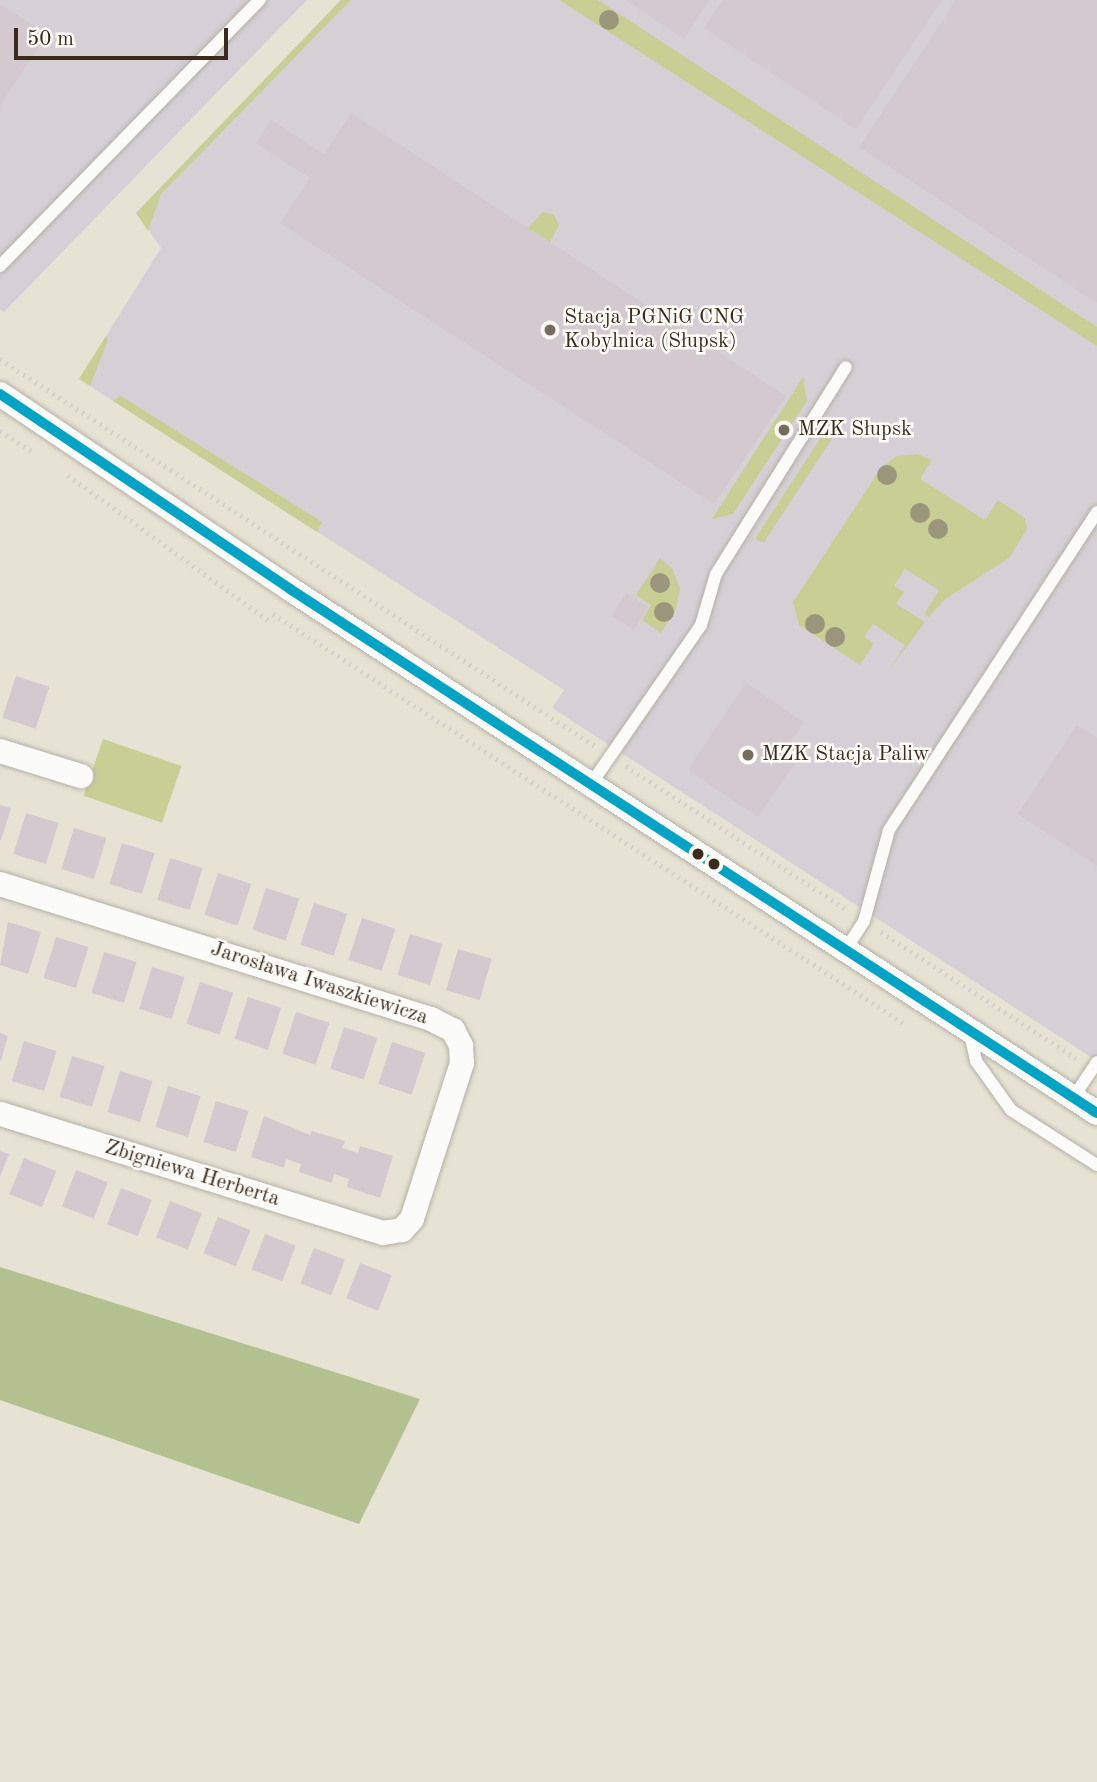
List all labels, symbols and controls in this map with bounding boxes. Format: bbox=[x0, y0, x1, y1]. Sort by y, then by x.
scale bar bbox=[18, 14, 231, 58]
text: 50 m bbox=[27, 29, 74, 50]
place label: Stacja PGNiG CNG Kobylnica (Słupsk) bbox=[564, 305, 744, 355]
marker: Stacja PGNiG CNG Kobylnica (Słupsk) bbox=[542, 322, 558, 338]
place label: MZK Słupsk bbox=[798, 417, 912, 443]
marker: MZK Słupsk bbox=[776, 422, 792, 438]
place label: MZK Stacja Paliw bbox=[762, 742, 929, 768]
marker: MZK Stacja Paliw bbox=[740, 747, 756, 763]
unlabelled marker bbox=[691, 847, 705, 861]
unlabelled marker bbox=[707, 857, 721, 871]
street label: Jarosława Iwaszkiewicza bbox=[207, 937, 431, 1031]
street label: Zbigniewa Herberta bbox=[101, 1135, 283, 1213]

